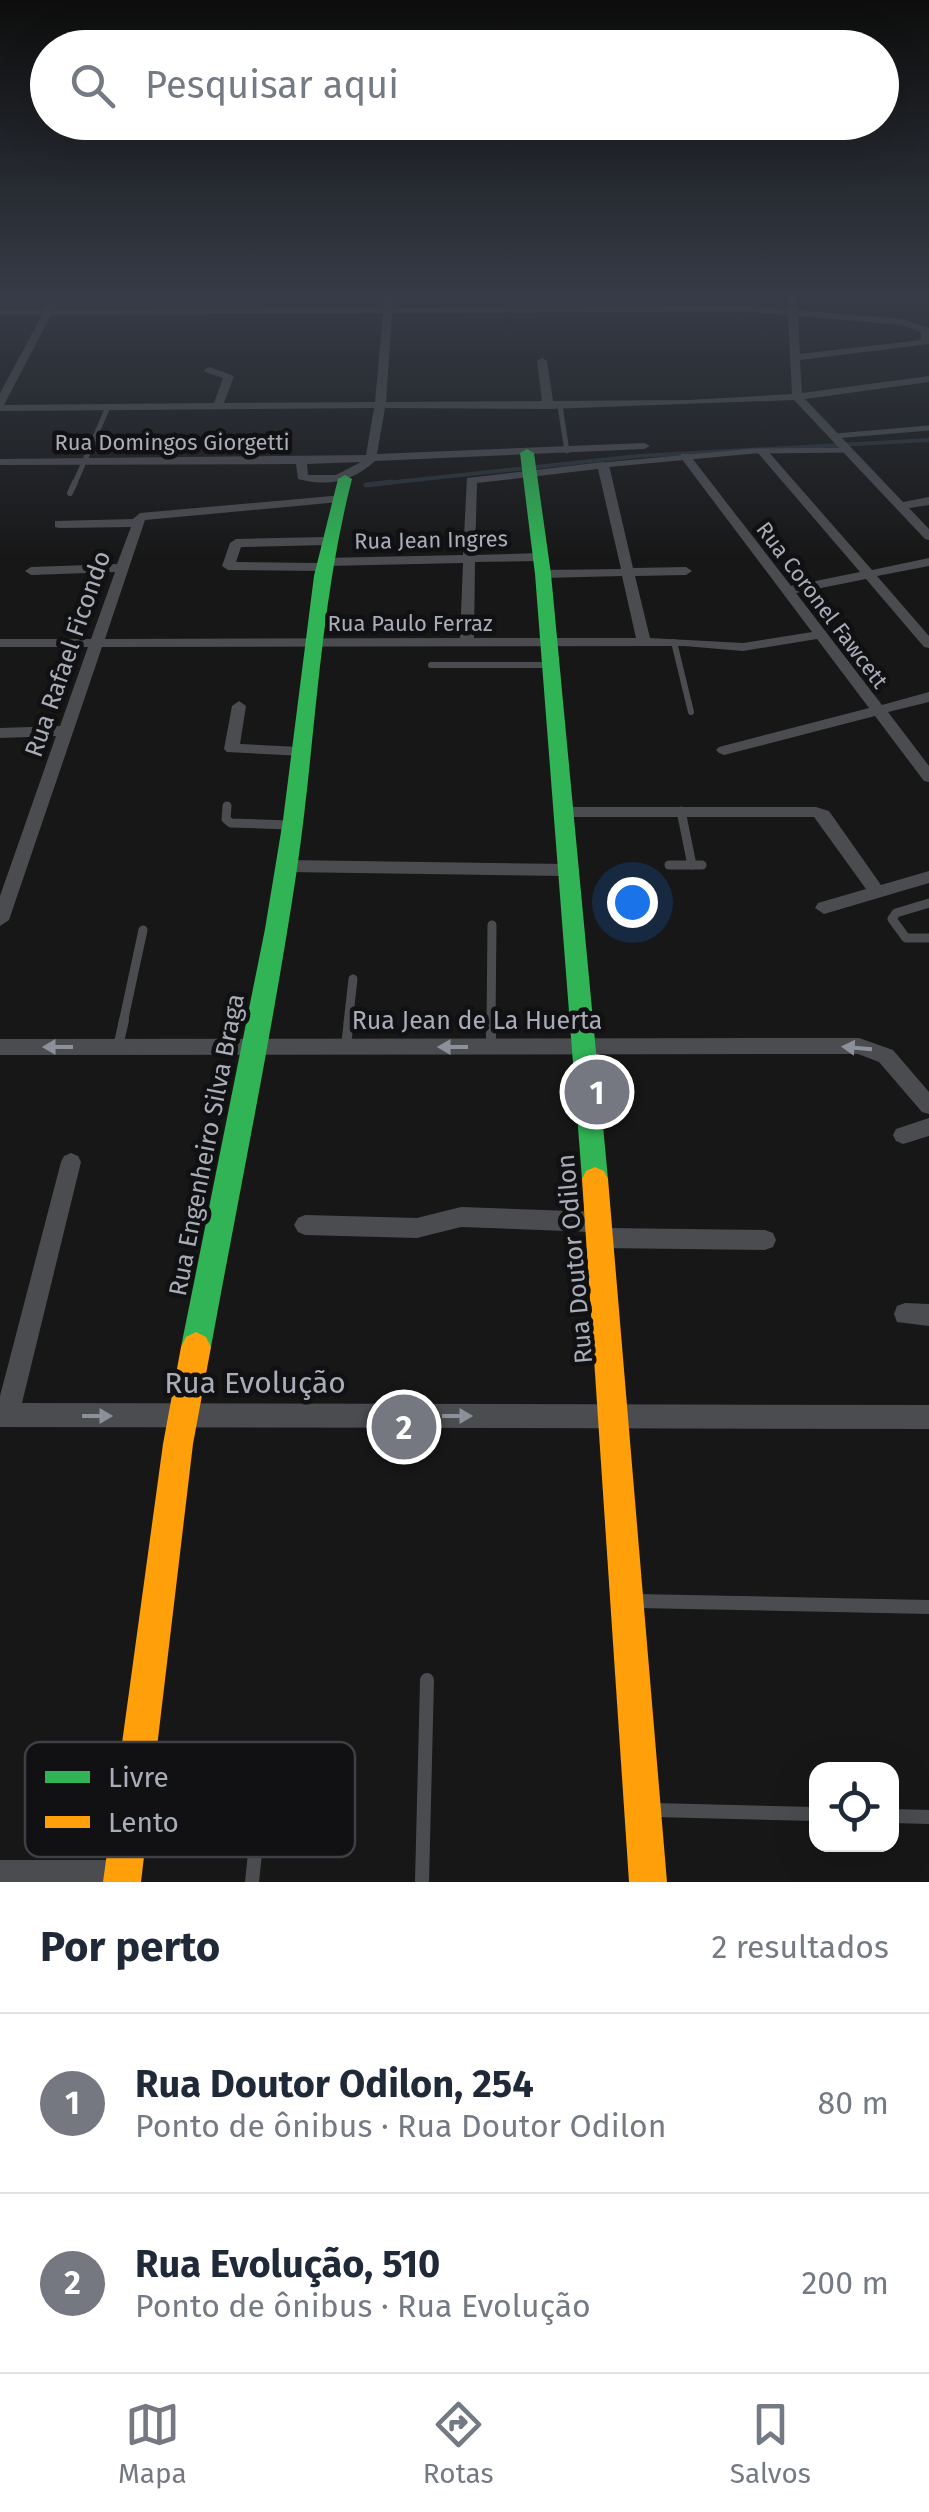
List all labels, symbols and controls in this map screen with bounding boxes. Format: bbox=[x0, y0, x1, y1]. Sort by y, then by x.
search box bbox=[30, 30, 899, 140]
icon: search bbox=[65, 58, 120, 113]
text: Pesquisar aqui bbox=[145, 62, 399, 108]
street label: Rua Domingos Giorgetti bbox=[54, 429, 290, 456]
street label: Rua Coronel Fawcett bbox=[751, 516, 893, 694]
street label: Rua Jean Ingres bbox=[354, 525, 508, 555]
street label: Rua Rafael Ficondo bbox=[19, 547, 117, 761]
street label: Rua Paulo Ferraz bbox=[327, 610, 493, 637]
your location bbox=[607, 877, 658, 928]
street label: Rua Engenheiro Silva Braga bbox=[163, 991, 251, 1299]
street label: Rua Jean de La Huerta bbox=[352, 1006, 602, 1036]
one-way arrow bbox=[41, 1039, 73, 1055]
one-way arrow bbox=[436, 1039, 468, 1055]
one-way arrow bbox=[840, 1039, 872, 1055]
pin: 1 bbox=[564, 1054, 630, 1130]
street label: Rua Doutor Odilon bbox=[551, 1153, 599, 1365]
street label: Rua Evolução bbox=[164, 1365, 346, 1401]
pin: 2 bbox=[372, 1390, 436, 1464]
one-way arrow bbox=[82, 1408, 114, 1424]
one-way arrow bbox=[442, 1408, 474, 1424]
legend bbox=[25, 1742, 355, 1857]
text: Livre bbox=[108, 1761, 169, 1794]
map controls bbox=[809, 1762, 899, 1852]
button: locate bbox=[809, 1762, 899, 1852]
text: Lento bbox=[108, 1806, 179, 1839]
text: Por perto bbox=[40, 1922, 220, 1972]
text: 2 resultados bbox=[711, 1928, 889, 1966]
text: Rua Doutor Odilon, 254 bbox=[135, 2061, 534, 2107]
text: 1 bbox=[65, 2084, 80, 2122]
text: 80 m bbox=[818, 2084, 889, 2122]
text: Ponto de ônibus · Rua Doutor Odilon bbox=[135, 2107, 666, 2145]
text: Rua Evolução, 510 bbox=[135, 2241, 440, 2287]
text: 2 bbox=[64, 2264, 81, 2302]
text: 200 m bbox=[802, 2264, 889, 2302]
text: Ponto de ônibus · Rua Evolução bbox=[135, 2287, 591, 2325]
tab: Mapa bbox=[118, 2397, 187, 2490]
tab: Rotas bbox=[423, 2397, 494, 2490]
tab: Salvos bbox=[730, 2397, 811, 2490]

